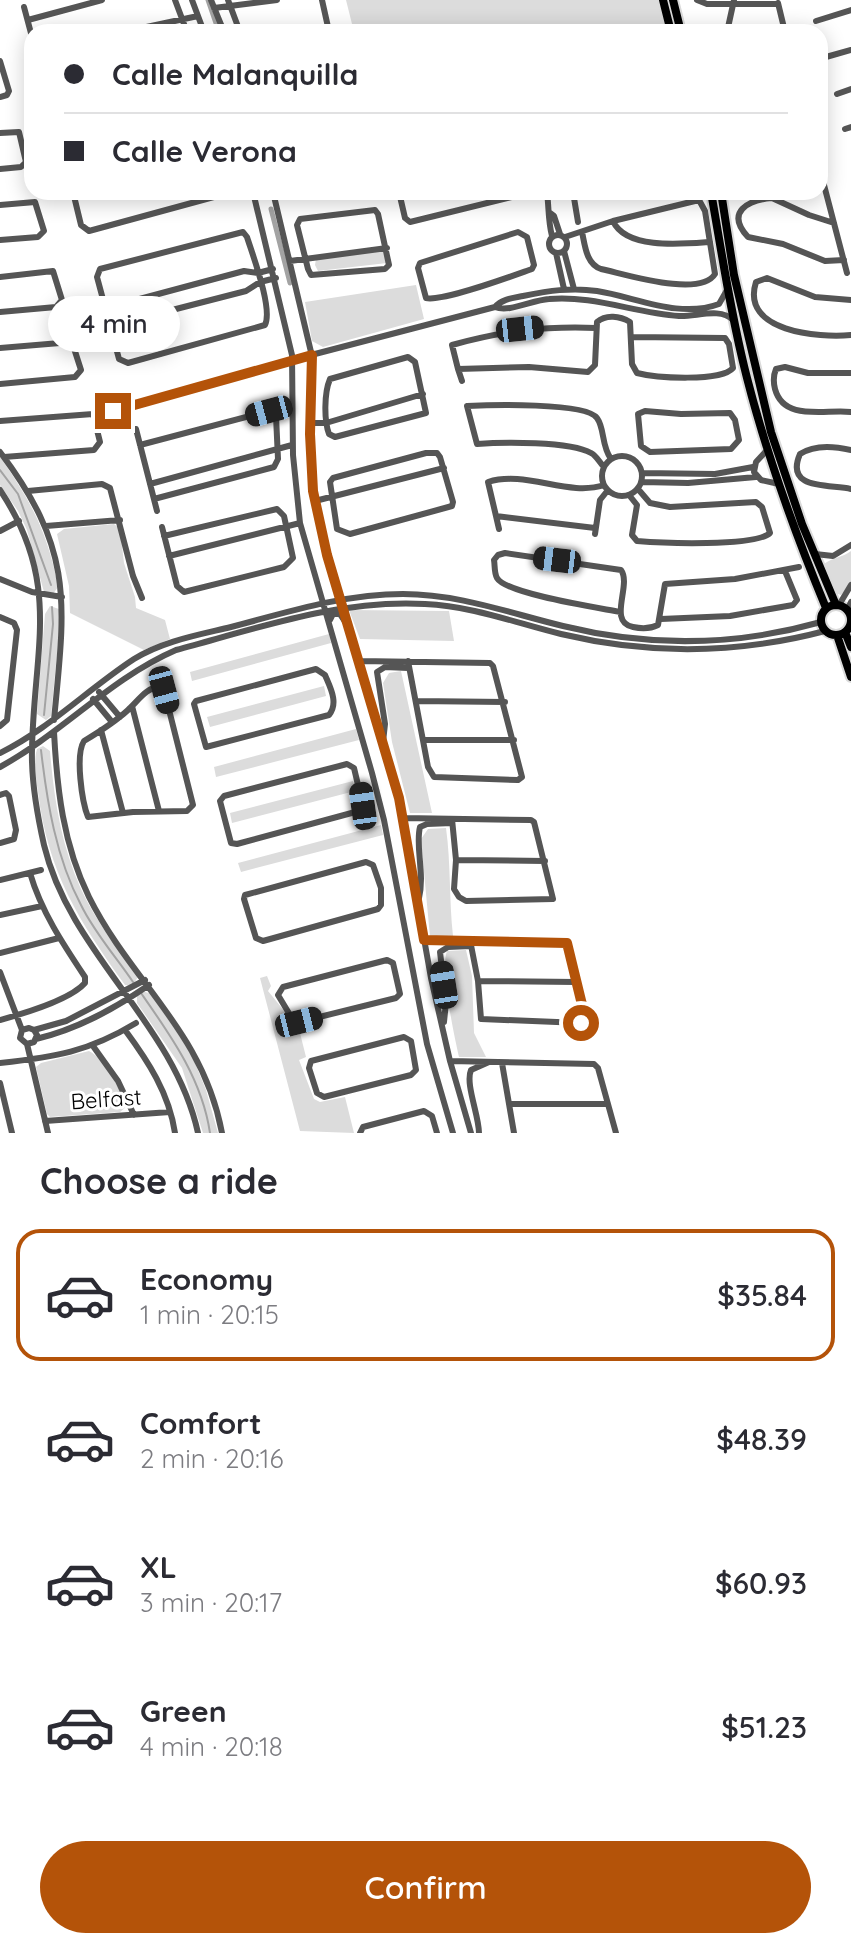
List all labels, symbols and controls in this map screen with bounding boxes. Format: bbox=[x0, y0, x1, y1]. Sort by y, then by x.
text: Calle Malanquilla bbox=[112, 55, 358, 93]
text: Calle Verona bbox=[112, 132, 297, 170]
callout: 4 min bbox=[47, 295, 179, 351]
text: 4 min bbox=[80, 307, 148, 340]
car bbox=[495, 315, 545, 343]
route end bbox=[95, 393, 131, 429]
car bbox=[243, 393, 295, 429]
car bbox=[532, 545, 582, 575]
car bbox=[146, 664, 182, 716]
car bbox=[348, 781, 378, 831]
car bbox=[428, 959, 460, 1011]
car bbox=[273, 1005, 325, 1039]
route start bbox=[563, 1005, 599, 1041]
street label: Belfast bbox=[70, 1083, 142, 1115]
text: Choose a ride bbox=[40, 1158, 278, 1203]
icon: car bbox=[44, 1259, 116, 1331]
text: Economy bbox=[140, 1260, 273, 1298]
text: $35.84 bbox=[717, 1276, 807, 1314]
text: 1 min · 20:15 bbox=[140, 1298, 279, 1331]
icon: car bbox=[44, 1403, 116, 1475]
text: Comfort bbox=[140, 1404, 261, 1442]
text: $48.39 bbox=[716, 1420, 807, 1458]
text: 2 min · 20:16 bbox=[140, 1442, 283, 1475]
icon: car bbox=[44, 1547, 116, 1619]
text: XL bbox=[140, 1548, 177, 1586]
text: $60.93 bbox=[715, 1564, 807, 1602]
text: 3 min · 20:17 bbox=[140, 1586, 282, 1619]
icon: car bbox=[44, 1691, 116, 1763]
text: Green bbox=[140, 1692, 227, 1730]
text: $51.23 bbox=[721, 1708, 807, 1746]
text: 4 min · 20:18 bbox=[140, 1730, 283, 1763]
button: Confirm bbox=[40, 1841, 811, 1933]

